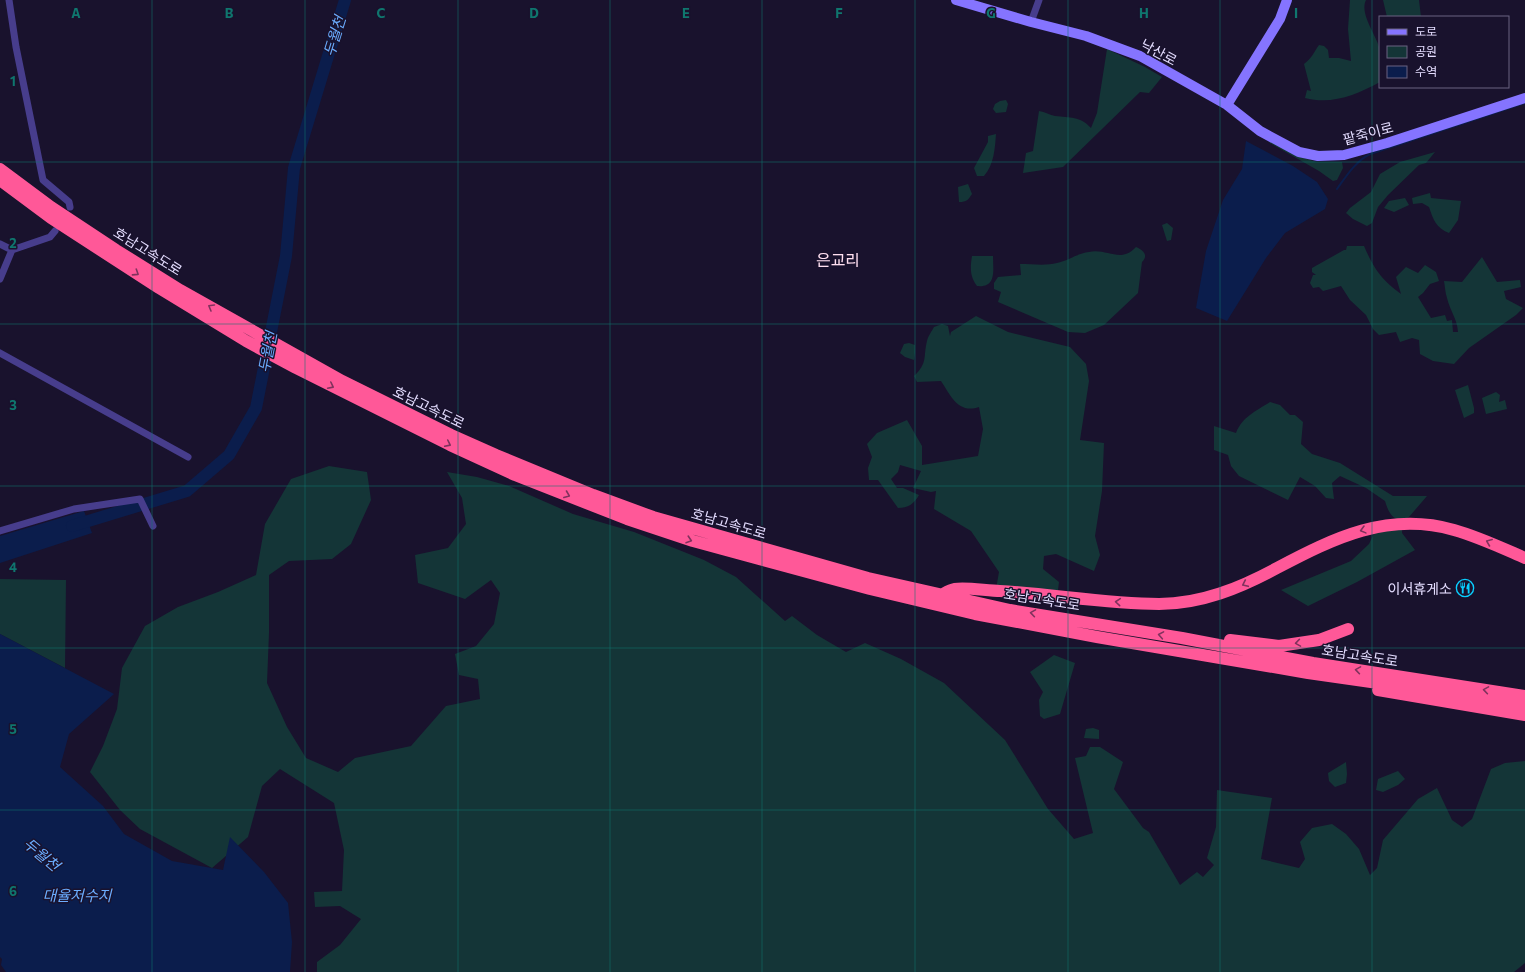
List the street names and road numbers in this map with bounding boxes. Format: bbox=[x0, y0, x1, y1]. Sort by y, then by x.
street label: 낙산로 bbox=[1138, 35, 1180, 69]
street label: 팥죽이로 bbox=[1341, 118, 1395, 148]
street label: 호남고속도로 bbox=[111, 223, 185, 279]
street label: 호남고속도로 bbox=[391, 382, 468, 432]
street label: 호남고속도로 bbox=[690, 504, 769, 542]
street label: 호남고속도로 bbox=[1003, 585, 1082, 613]
street label: 호남고속도로 bbox=[1321, 641, 1400, 669]

